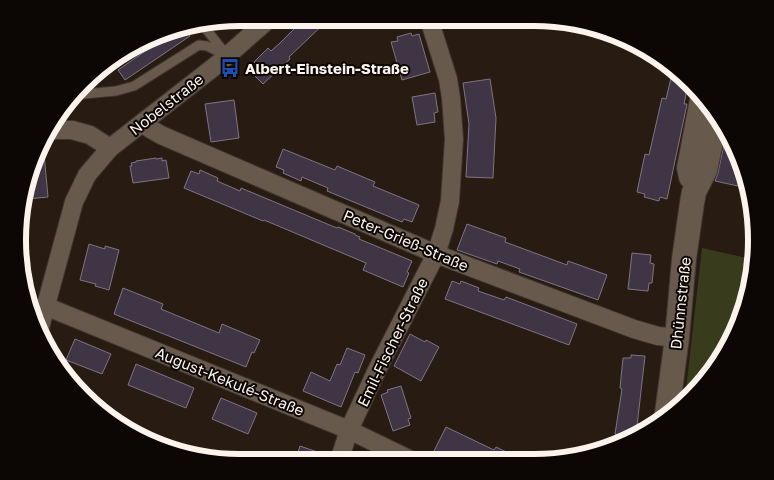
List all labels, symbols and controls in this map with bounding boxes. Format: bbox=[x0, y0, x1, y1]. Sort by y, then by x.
bus stop icon: Albert-Einstein-Straße bbox=[219, 57, 241, 79]
place label: Albert-Einstein-Straße bbox=[245, 59, 409, 77]
street label: Nobelstraße bbox=[126, 69, 207, 138]
street label: Peter-Grieß-Straße bbox=[341, 206, 472, 275]
street label: Dhünnstraße bbox=[666, 256, 694, 350]
street label: Emil-Fischer-Straße bbox=[353, 274, 431, 409]
street label: August-Kekulé-Straße bbox=[153, 343, 307, 419]

